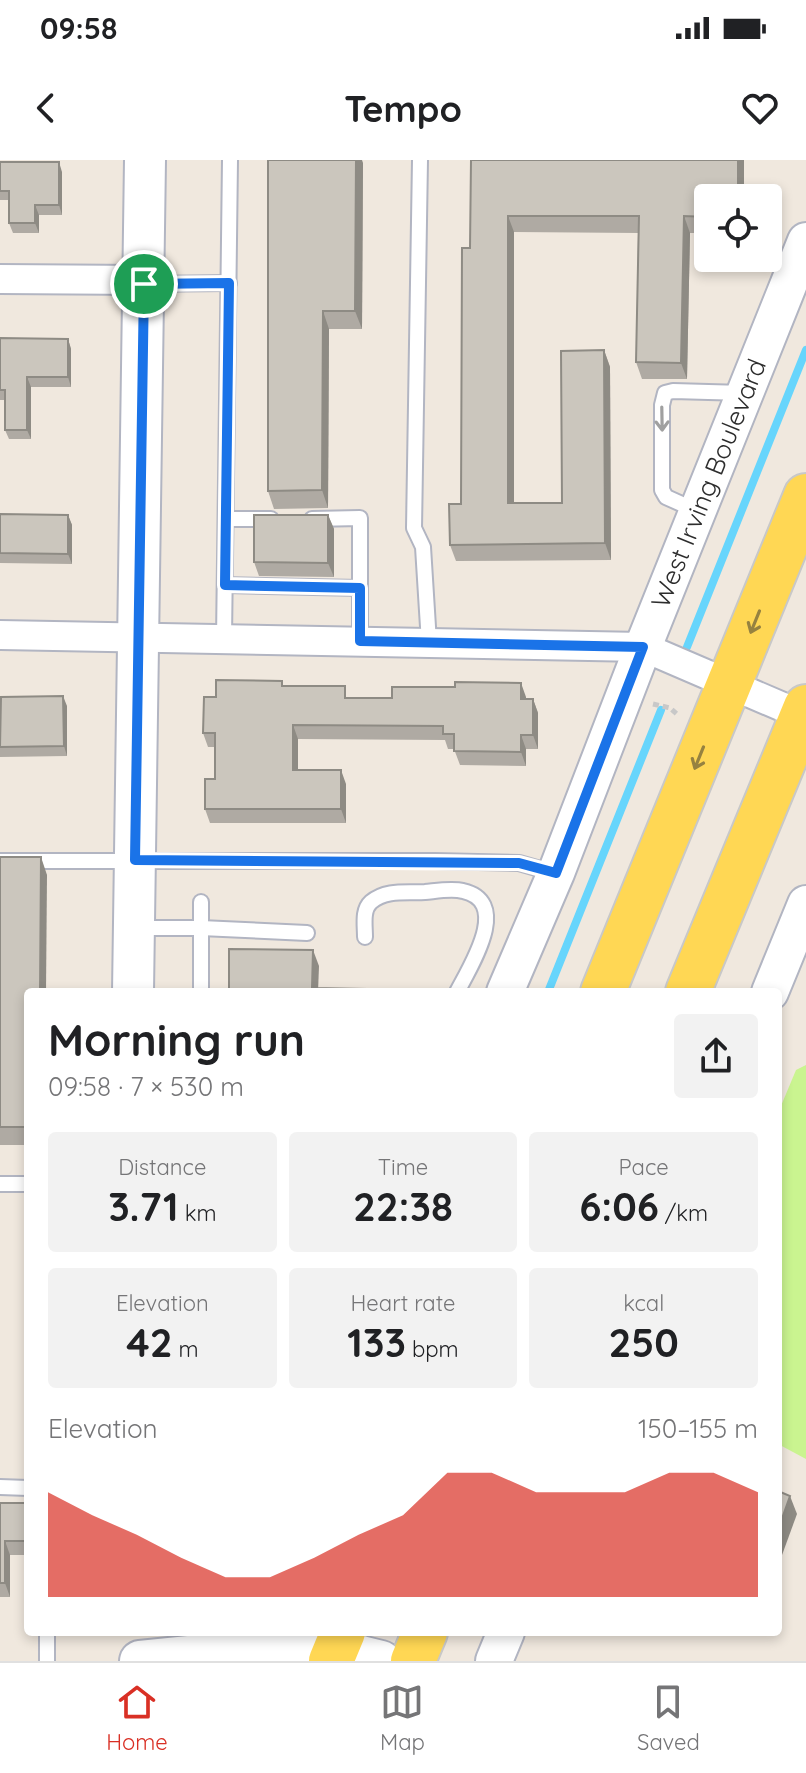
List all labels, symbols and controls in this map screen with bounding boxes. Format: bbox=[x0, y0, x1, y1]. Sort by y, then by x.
text: 09:58 bbox=[40, 9, 117, 47]
icon: back bbox=[24, 86, 68, 130]
text: Tempo bbox=[344, 86, 462, 131]
icon: heart bbox=[738, 86, 782, 130]
map controls bbox=[694, 184, 782, 272]
button: locate bbox=[694, 184, 782, 272]
pin bbox=[110, 250, 178, 318]
icon: arrive bbox=[122, 262, 166, 306]
street label: West Irving Boulevard bbox=[643, 354, 773, 612]
one-way arrow bbox=[654, 405, 670, 432]
one-way arrow bbox=[746, 609, 761, 634]
one-way arrow bbox=[691, 745, 706, 770]
text: Morning run bbox=[48, 1012, 305, 1067]
button: share bbox=[674, 1014, 758, 1098]
text: 09:58 · 7 × 530 m bbox=[48, 1070, 244, 1103]
text: Distance bbox=[118, 1153, 206, 1181]
text: Time bbox=[378, 1153, 428, 1181]
text: Pace bbox=[619, 1153, 669, 1181]
text: 3.71 bbox=[108, 1181, 179, 1231]
text: 22:38 bbox=[353, 1181, 453, 1231]
text: 6:06 bbox=[579, 1181, 659, 1231]
text: km bbox=[179, 1199, 217, 1227]
text: /km bbox=[659, 1199, 708, 1227]
text: Elevation bbox=[116, 1289, 209, 1317]
text: Heart rate bbox=[351, 1289, 455, 1317]
text: kcal bbox=[623, 1289, 664, 1317]
text: 42 bbox=[126, 1317, 172, 1367]
text: 133 bbox=[347, 1317, 406, 1367]
text: 250 bbox=[608, 1317, 679, 1367]
text: m bbox=[172, 1335, 199, 1363]
text: bpm bbox=[406, 1335, 459, 1363]
text: Elevation bbox=[48, 1412, 158, 1445]
text: 150–155 m bbox=[638, 1412, 758, 1445]
tab: Home bbox=[106, 1680, 168, 1756]
tab: Map bbox=[380, 1680, 425, 1756]
tab: Saved bbox=[637, 1680, 700, 1756]

